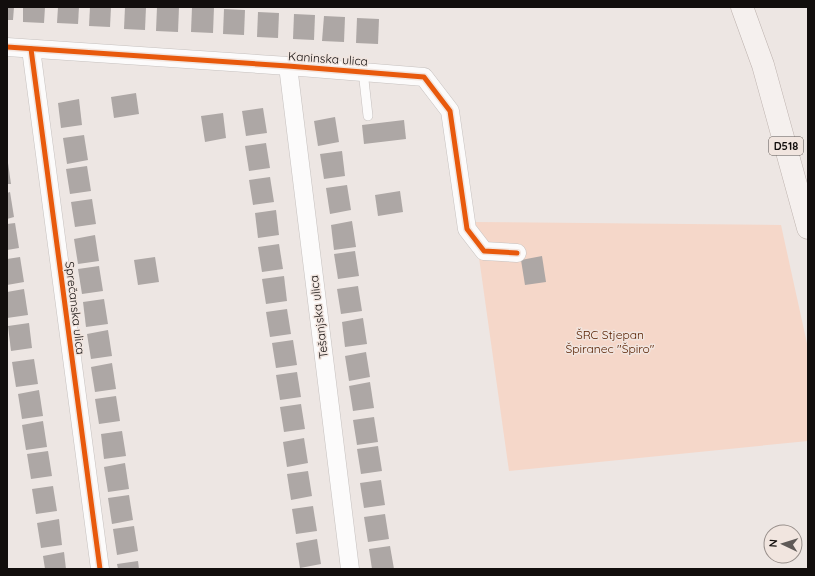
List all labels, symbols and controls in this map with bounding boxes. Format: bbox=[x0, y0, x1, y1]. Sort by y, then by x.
street label: Kaninska ulica bbox=[288, 48, 368, 69]
road number: D518 bbox=[769, 137, 803, 155]
street label: Sprečanska ulica bbox=[62, 260, 89, 355]
street label: Tešanjska ulica bbox=[306, 275, 331, 360]
park label: ŠRC Stjepan Špiranec "Špiro" bbox=[566, 327, 655, 356]
north arrow bbox=[763, 524, 803, 564]
text: N bbox=[766, 539, 780, 548]

